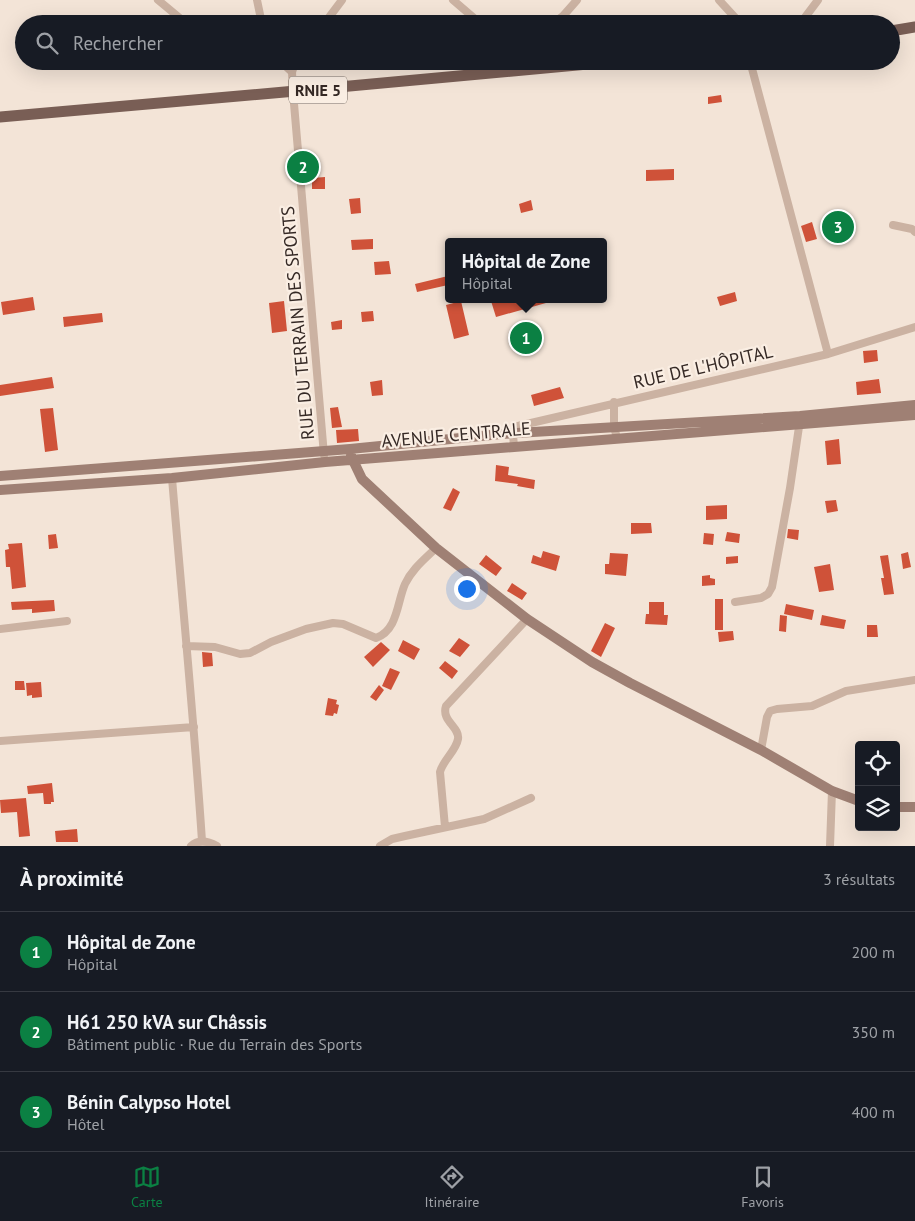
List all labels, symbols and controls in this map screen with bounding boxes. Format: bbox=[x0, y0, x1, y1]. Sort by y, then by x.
search box bbox=[15, 15, 900, 70]
icon: search bbox=[33, 29, 61, 57]
text: Rechercher bbox=[73, 31, 163, 55]
road number: RNIE 5 bbox=[289, 76, 347, 104]
pin: 2 bbox=[287, 148, 319, 186]
street label: RUE DU TERRAIN DES SPORTS bbox=[276, 205, 319, 441]
pin: 3 bbox=[822, 208, 854, 246]
popup bbox=[445, 238, 607, 303]
text: Hôpital de Zone bbox=[462, 249, 590, 273]
text: Hôpital bbox=[462, 273, 512, 293]
pin: 1 bbox=[510, 319, 542, 357]
street label: RUE DE L'HÔPITAL bbox=[631, 339, 775, 394]
street label: AVENUE CENTRALE bbox=[380, 417, 532, 452]
your location bbox=[454, 576, 480, 602]
map controls bbox=[855, 741, 900, 831]
button: locate bbox=[855, 741, 900, 786]
button: layers bbox=[855, 786, 900, 831]
text: À proximité bbox=[20, 865, 124, 892]
text: 3 résultats bbox=[823, 869, 895, 889]
text: Hôpital de Zone bbox=[67, 930, 196, 954]
text: 1 bbox=[31, 942, 41, 962]
text: 200 m bbox=[852, 942, 895, 962]
text: Hôpital bbox=[67, 954, 117, 974]
text: H61 250 kVA sur Châssis bbox=[67, 1010, 267, 1034]
text: 2 bbox=[31, 1022, 41, 1042]
text: 350 m bbox=[852, 1022, 895, 1042]
text: Bâtiment public · Rue du Terrain des Sports bbox=[67, 1034, 362, 1054]
text: Bénin Calypso Hotel bbox=[67, 1090, 230, 1114]
text: 3 bbox=[31, 1102, 41, 1122]
text: 400 m bbox=[852, 1102, 895, 1122]
text: Hôtel bbox=[67, 1114, 104, 1134]
tab: Carte bbox=[131, 1163, 163, 1211]
tab: Itinéraire bbox=[425, 1163, 479, 1211]
tab: Favoris bbox=[741, 1163, 784, 1211]

